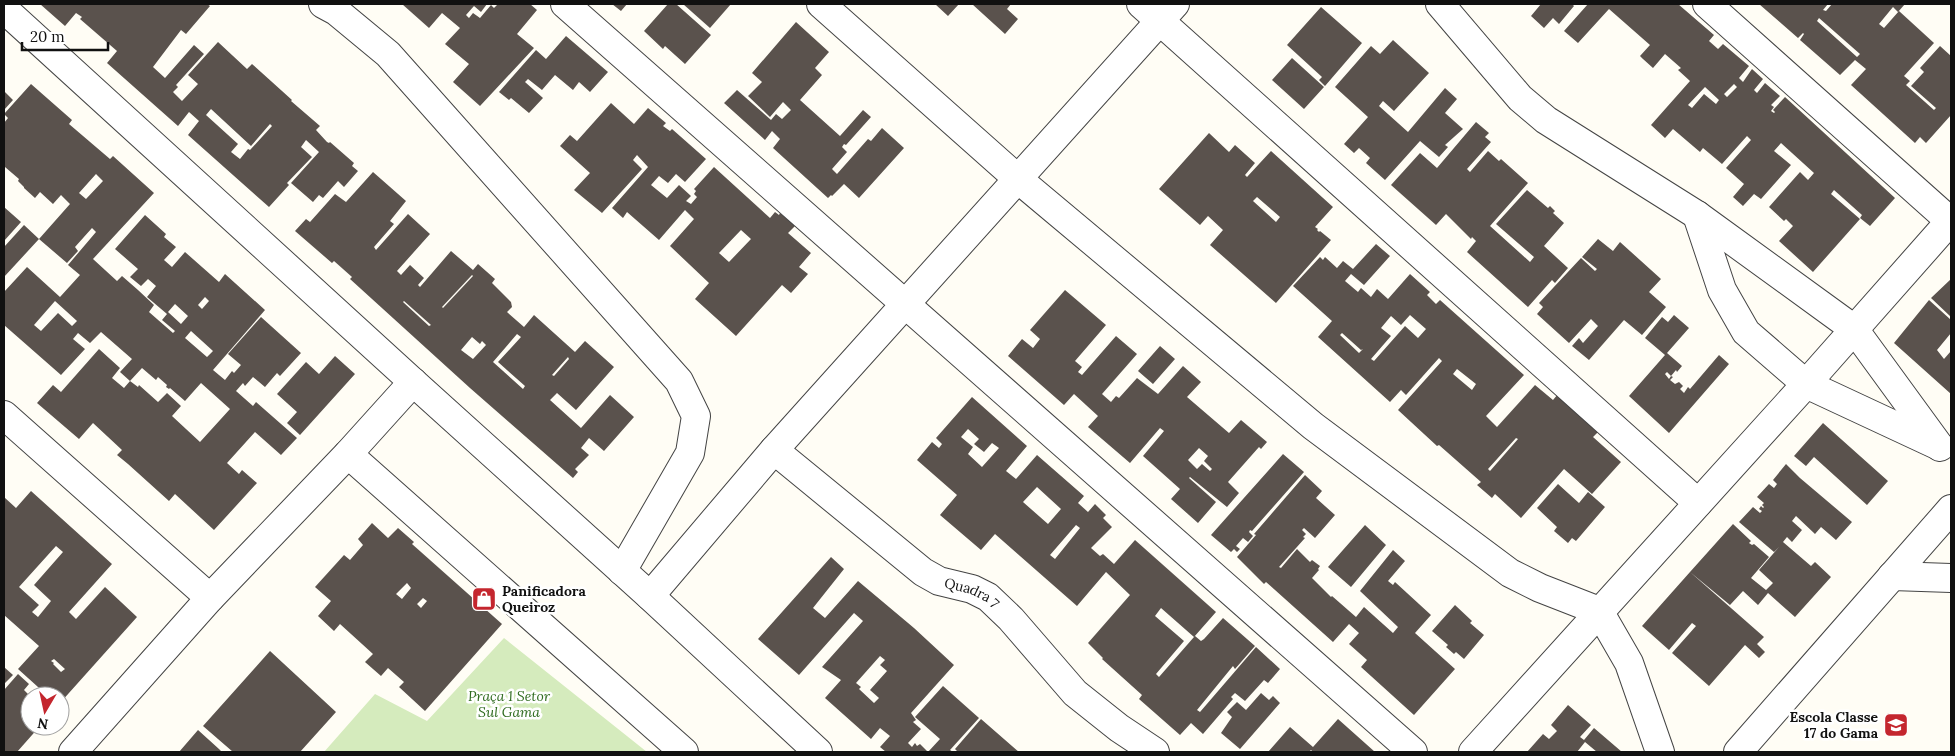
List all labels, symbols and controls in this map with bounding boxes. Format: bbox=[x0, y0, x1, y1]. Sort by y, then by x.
scale bar bbox=[22, 20, 109, 52]
text: 20 m bbox=[30, 27, 65, 46]
street label: Quadra 7 bbox=[943, 574, 1004, 612]
place label: Panificadora Queiroz bbox=[502, 582, 586, 616]
shop icon: Panificadora Queiroz bbox=[471, 586, 497, 612]
north arrow bbox=[20, 686, 70, 736]
park label: Praça 1 Setor Sul Gama bbox=[468, 687, 551, 721]
place label: Escola Classe 17 do Gama bbox=[1790, 708, 1879, 742]
school or university icon: Escola Classe 17 do Gama bbox=[1883, 712, 1909, 738]
text: N bbox=[36, 714, 50, 734]

